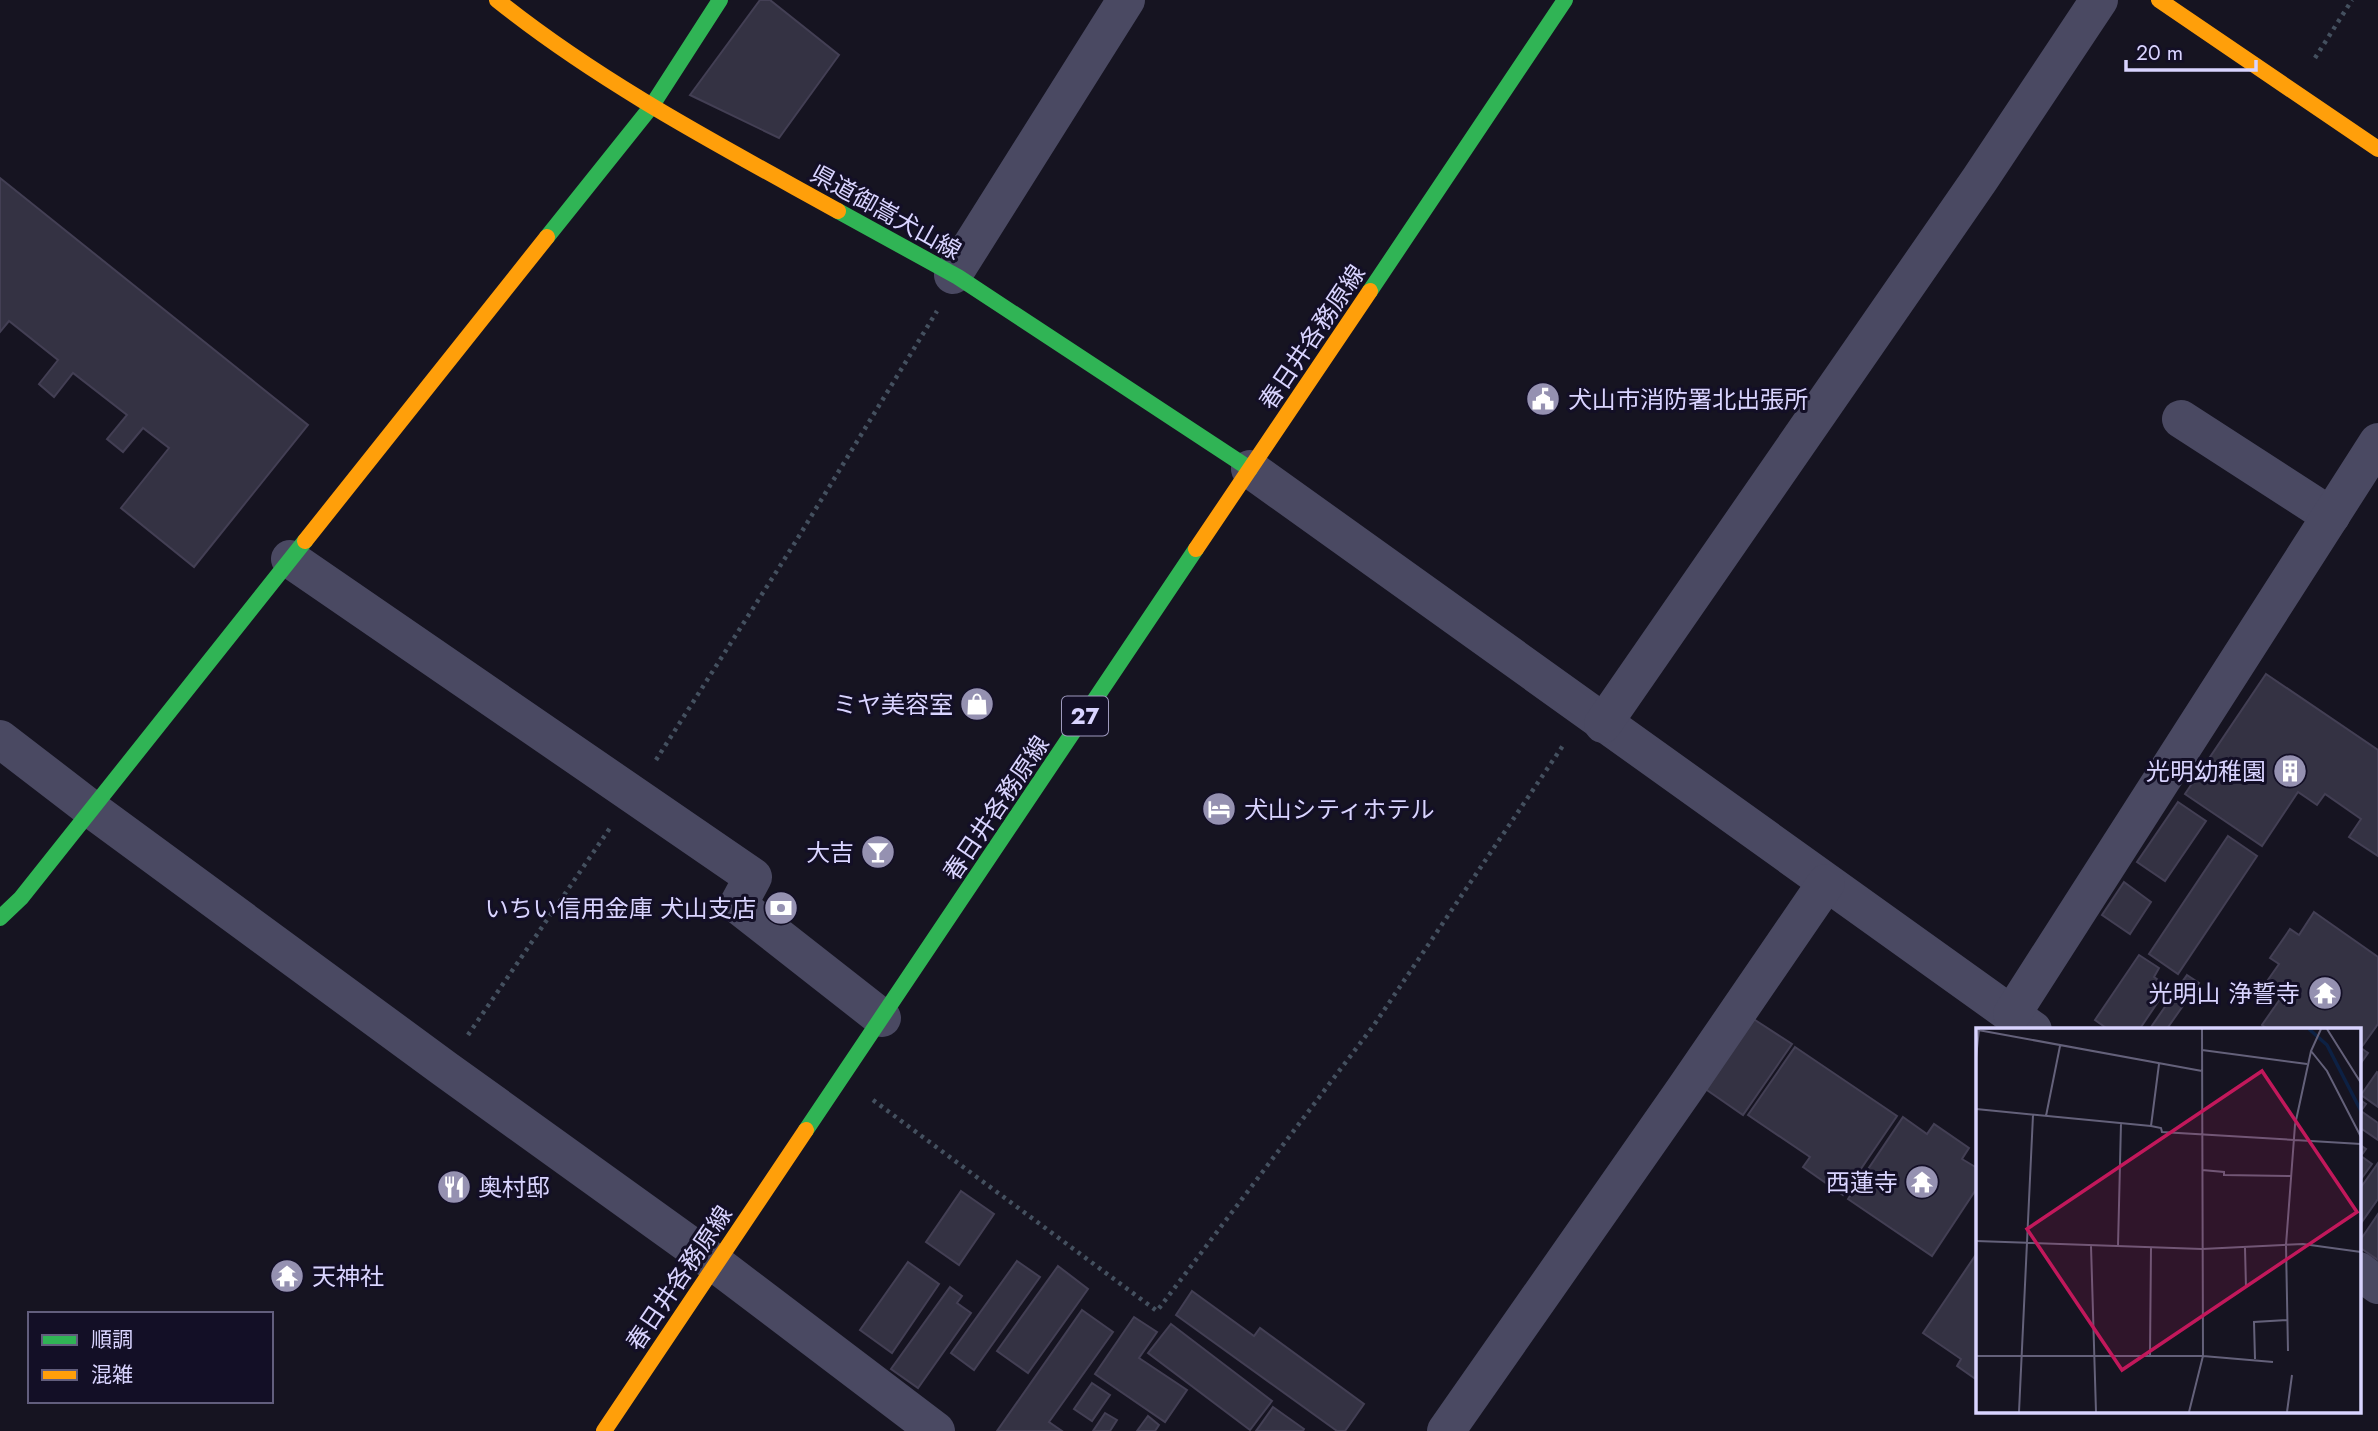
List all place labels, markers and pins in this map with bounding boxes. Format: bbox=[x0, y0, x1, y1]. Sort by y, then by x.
public building icon: 犬山市消防署北出張所 bbox=[1524, 380, 1562, 418]
place label: 犬山市消防署北出張所 bbox=[1568, 382, 1808, 417]
shop icon: ミヤ美容室 bbox=[958, 685, 996, 723]
place label: ミヤ美容室 bbox=[833, 687, 953, 722]
building icon: 光明幼稚園 bbox=[2271, 752, 2309, 790]
place label: 光明幼稚園 bbox=[2146, 754, 2266, 789]
hotel icon: 犬山シティホテル bbox=[1200, 790, 1238, 828]
place label: 犬山シティホテル bbox=[1244, 792, 1435, 827]
bar icon: 大吉 bbox=[859, 833, 897, 871]
place label: 大吉 bbox=[806, 835, 854, 870]
bank icon: いちい信用金庫 犬山支店 bbox=[762, 889, 800, 927]
place label: いちい信用金庫 犬山支店 bbox=[485, 891, 756, 926]
temple icon: 光明山 浄誓寺 bbox=[2306, 974, 2344, 1012]
place label: 光明山 浄誓寺 bbox=[2149, 976, 2300, 1011]
temple icon: 西蓮寺 bbox=[1903, 1163, 1941, 1201]
place label: 西蓮寺 bbox=[1826, 1165, 1898, 1200]
restaurant icon: 奥村邸 bbox=[435, 1168, 473, 1206]
place label: 奥村邸 bbox=[478, 1170, 550, 1205]
temple icon: 天神社 bbox=[268, 1257, 306, 1295]
place label: 天神社 bbox=[312, 1259, 384, 1294]

